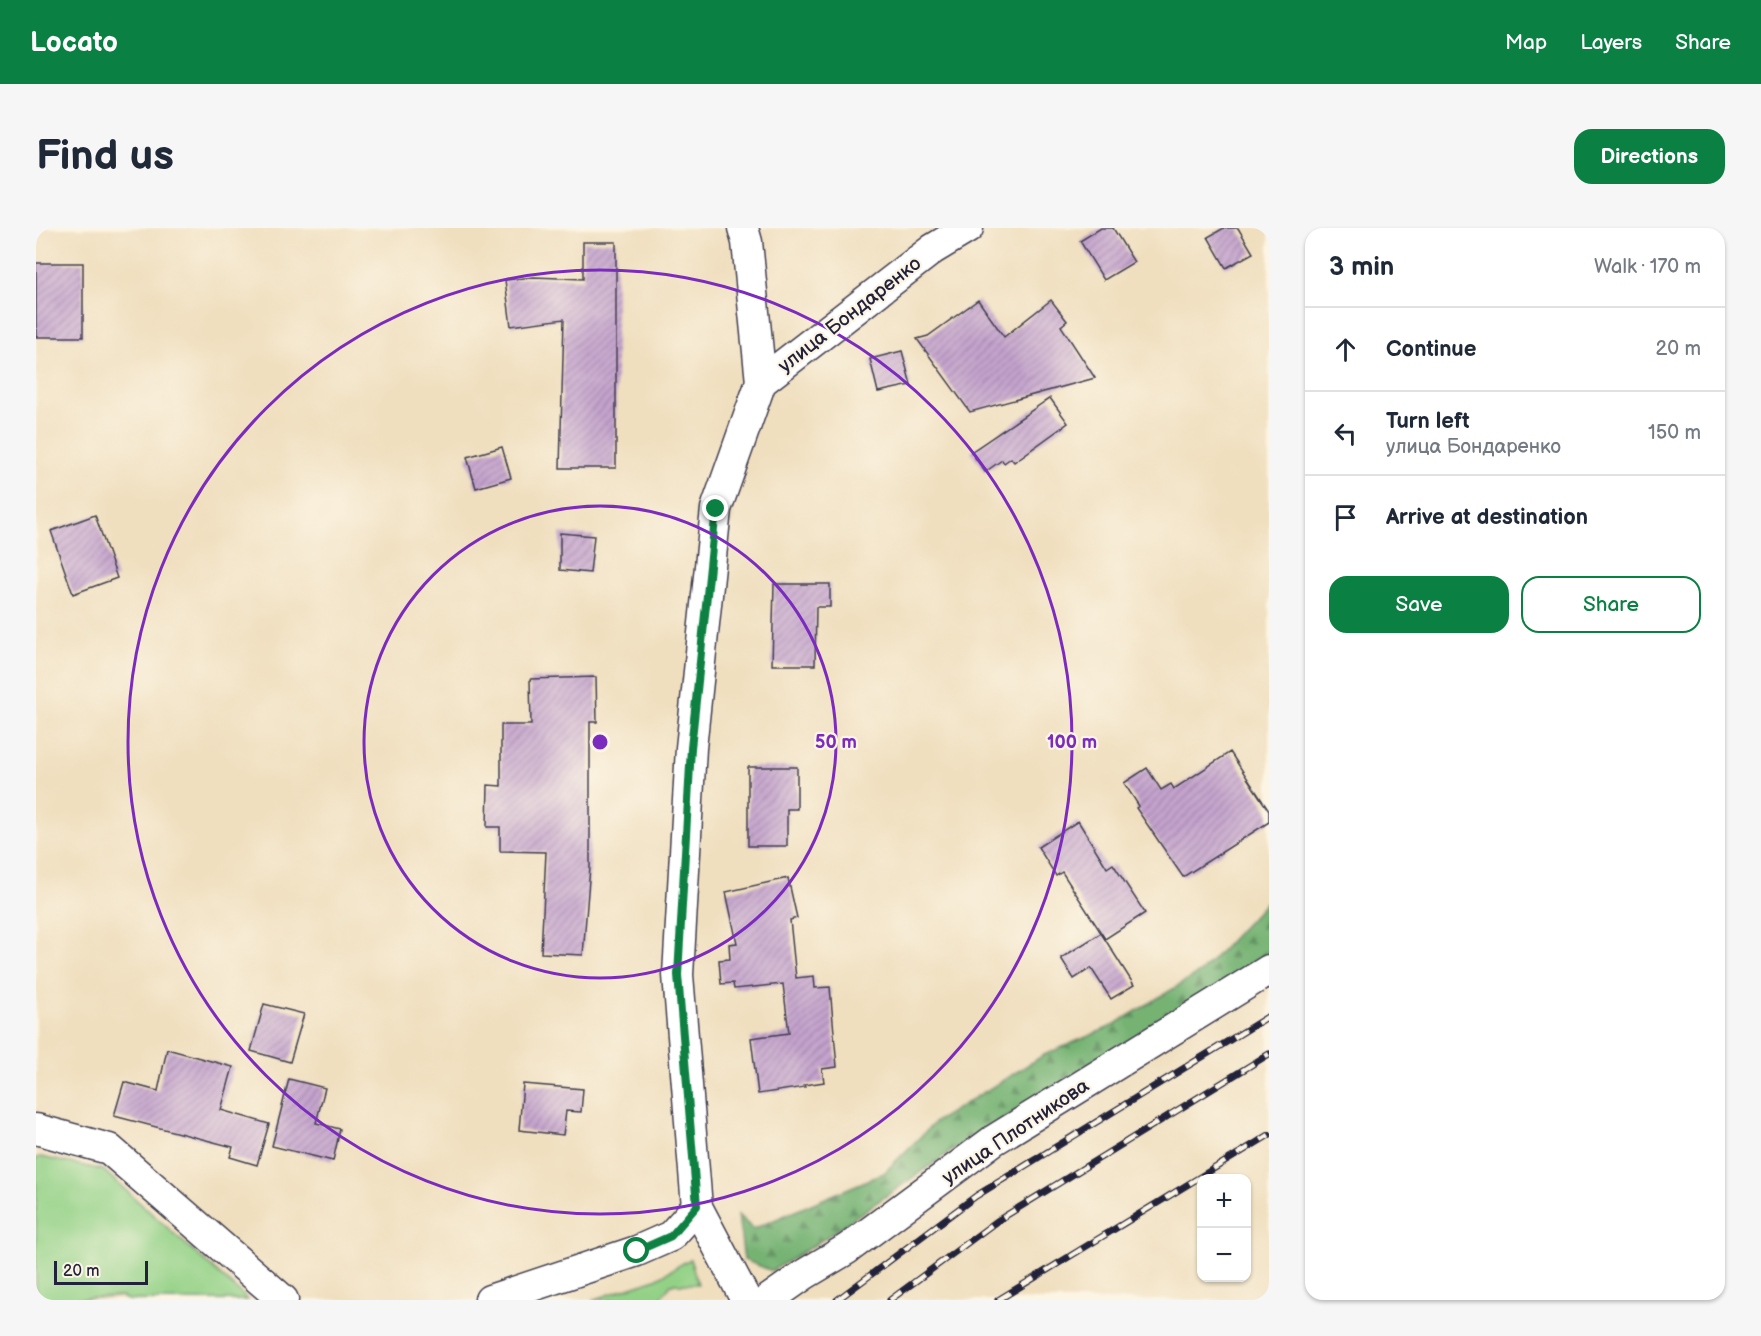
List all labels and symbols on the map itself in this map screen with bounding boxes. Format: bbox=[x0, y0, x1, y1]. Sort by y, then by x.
street label: улица Бондаренко bbox=[773, 252, 926, 378]
route end bbox=[702, 495, 728, 521]
centre of rings bbox=[590, 732, 610, 752]
text: 50 m bbox=[815, 732, 857, 753]
text: 100 m bbox=[1047, 732, 1097, 753]
street label: улица Плотникова bbox=[938, 1074, 1094, 1190]
route start bbox=[623, 1237, 649, 1263]
scale bar bbox=[54, 1258, 148, 1286]

